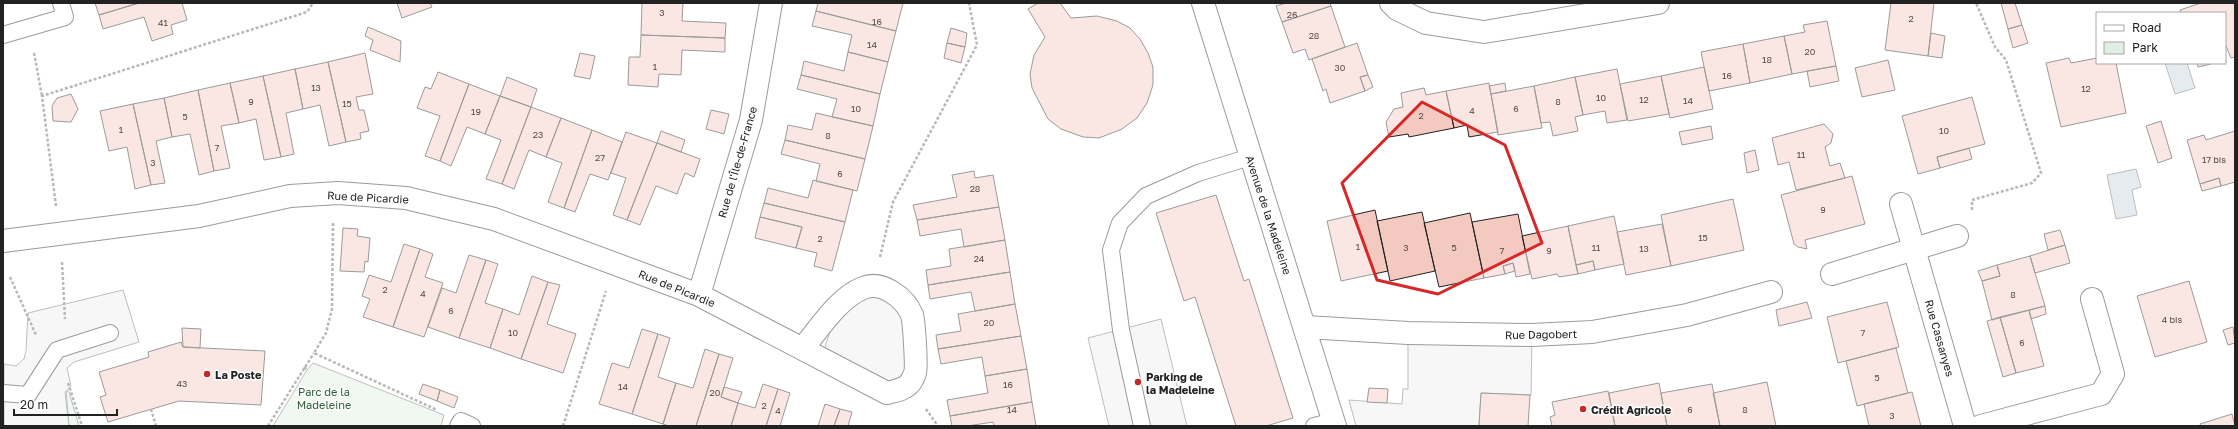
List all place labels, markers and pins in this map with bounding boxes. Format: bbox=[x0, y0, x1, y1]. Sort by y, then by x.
place label: La Poste bbox=[215, 368, 262, 381]
marker: La Poste bbox=[202, 369, 212, 379]
place label: Parking de la Madeleine bbox=[1146, 370, 1215, 396]
marker: Parking de la Madeleine bbox=[1133, 377, 1143, 387]
place label: Crédit Agricole bbox=[1591, 403, 1672, 416]
marker: Crédit Agricole bbox=[1578, 404, 1588, 414]

